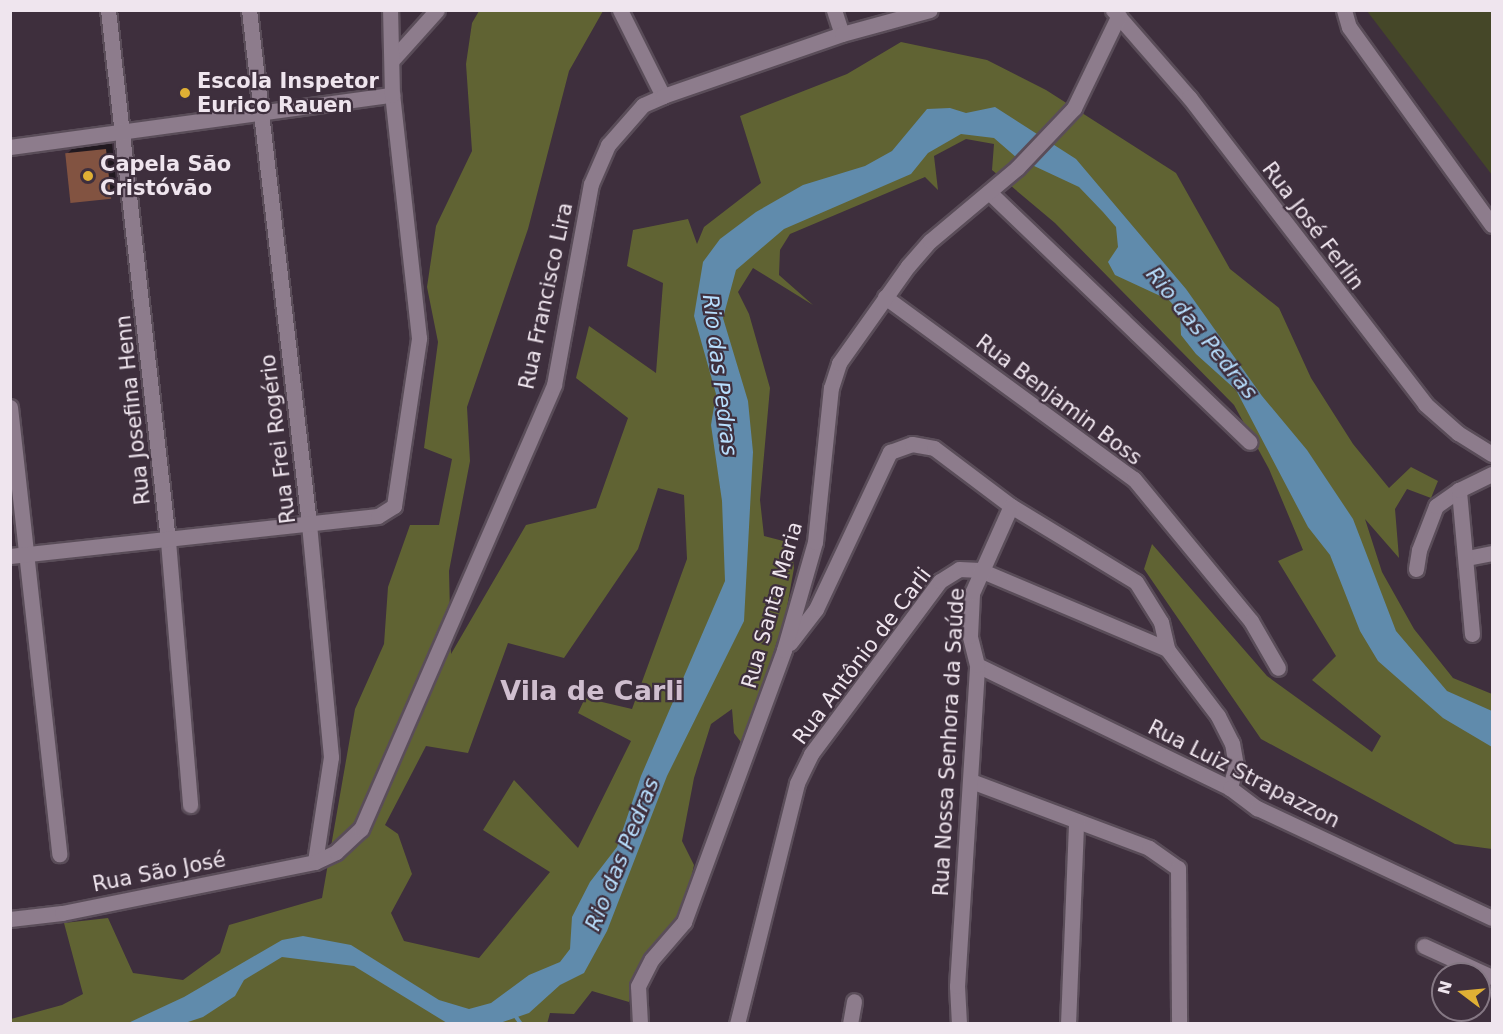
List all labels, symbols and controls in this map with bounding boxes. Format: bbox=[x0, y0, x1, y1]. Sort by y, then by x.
place label: Escola Inspetor Eurico Rauen bbox=[197, 68, 379, 118]
marker: Escola Inspetor Eurico Rauen bbox=[178, 86, 192, 100]
place label: Capela São Cristóvão bbox=[100, 151, 231, 201]
street label: Rua José Ferlin bbox=[1257, 157, 1369, 295]
marker: Capela São Cristóvão bbox=[81, 169, 95, 183]
street label: Rua Francisco Lira bbox=[514, 200, 578, 392]
water label: Rio das Pedras bbox=[1141, 262, 1263, 404]
water label: Rio das Pedras bbox=[697, 293, 743, 457]
street label: Rua Josefina Henn bbox=[110, 314, 156, 506]
street label: Rua Benjamin Boss bbox=[971, 329, 1147, 471]
street label: Rua Frei Rogério bbox=[255, 353, 301, 525]
street label: Rua Santa Maria bbox=[736, 519, 808, 691]
street label: Rua Antônio de Carli bbox=[787, 563, 937, 749]
street label: Rua Nossa Senhora da Saúde bbox=[928, 587, 970, 897]
district label: Vila de Carli bbox=[500, 675, 684, 707]
street label: Rua Luiz Strapazzon bbox=[1144, 715, 1344, 833]
water label: Rio das Pedras bbox=[579, 774, 665, 934]
street label: Rua São José bbox=[90, 847, 228, 897]
north arrow bbox=[1431, 962, 1491, 1022]
text: N bbox=[1434, 978, 1456, 997]

